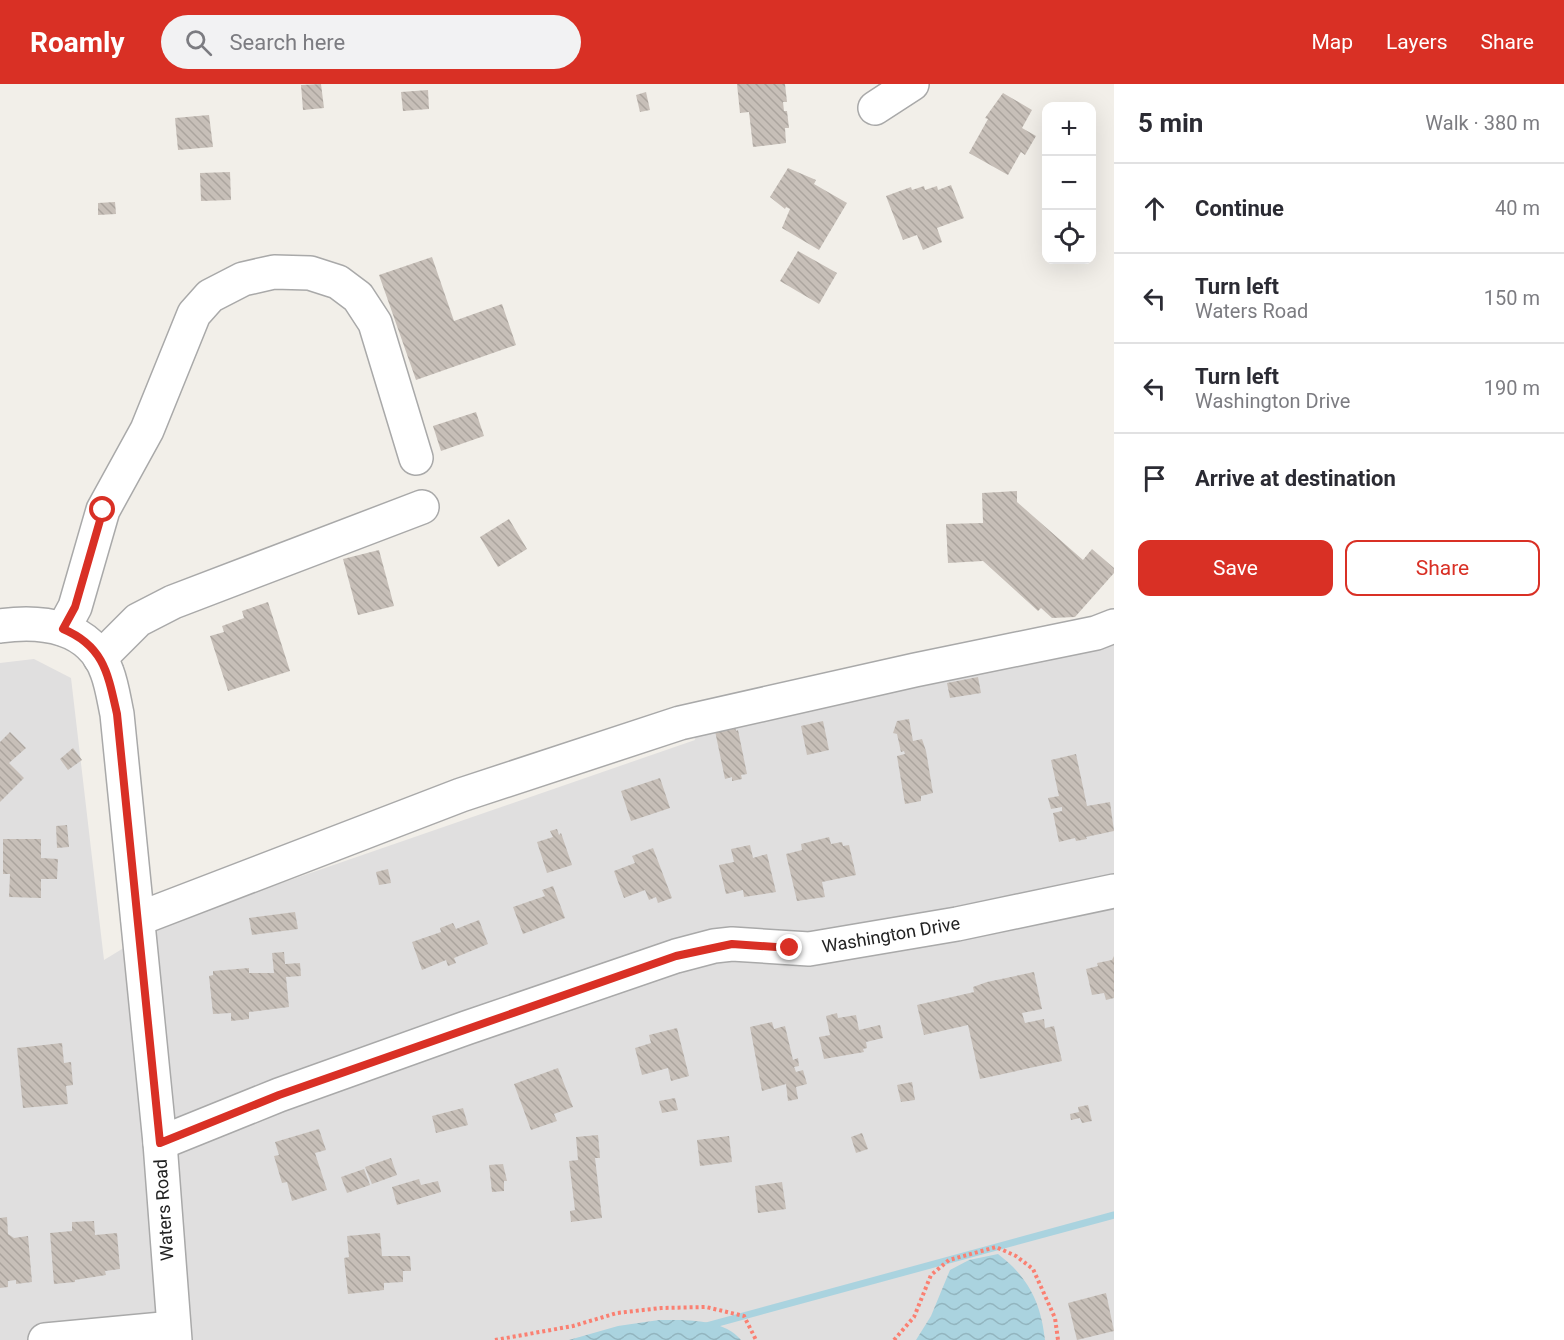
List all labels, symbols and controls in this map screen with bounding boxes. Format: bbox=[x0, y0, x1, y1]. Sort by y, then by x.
search box bbox=[161, 15, 581, 69]
text: Roamly bbox=[30, 26, 125, 59]
icon: search bbox=[182, 26, 215, 59]
text: Search here bbox=[230, 30, 345, 55]
text: Map bbox=[1311, 30, 1353, 54]
text: Layers bbox=[1386, 30, 1447, 54]
text: Share bbox=[1480, 30, 1534, 54]
map controls bbox=[1042, 102, 1096, 264]
button: + bbox=[1042, 102, 1096, 156]
text: 5 min bbox=[1138, 108, 1203, 138]
text: Walk · 380 m bbox=[1425, 111, 1540, 135]
button: − bbox=[1042, 156, 1096, 210]
icon: ahead bbox=[1138, 192, 1171, 225]
text: Continue bbox=[1195, 196, 1284, 221]
text: 40 m bbox=[1495, 196, 1540, 220]
button: locate bbox=[1042, 210, 1096, 264]
text: Turn left bbox=[1195, 274, 1279, 299]
icon: left bbox=[1138, 282, 1171, 315]
text: 150 m bbox=[1484, 286, 1540, 310]
text: Waters Road bbox=[1195, 299, 1308, 323]
text: Turn left bbox=[1195, 364, 1279, 389]
icon: left bbox=[1138, 372, 1171, 405]
text: 190 m bbox=[1484, 376, 1540, 400]
text: Washington Drive bbox=[1195, 389, 1350, 413]
icon: arrive bbox=[1138, 462, 1171, 495]
text: Arrive at destination bbox=[1195, 466, 1396, 491]
route start bbox=[89, 496, 115, 522]
button: Save bbox=[1138, 540, 1333, 596]
button: Share bbox=[1345, 540, 1540, 596]
street label: Washington Drive bbox=[820, 912, 962, 957]
route end bbox=[776, 934, 802, 960]
street label: Waters Road bbox=[149, 1158, 178, 1262]

